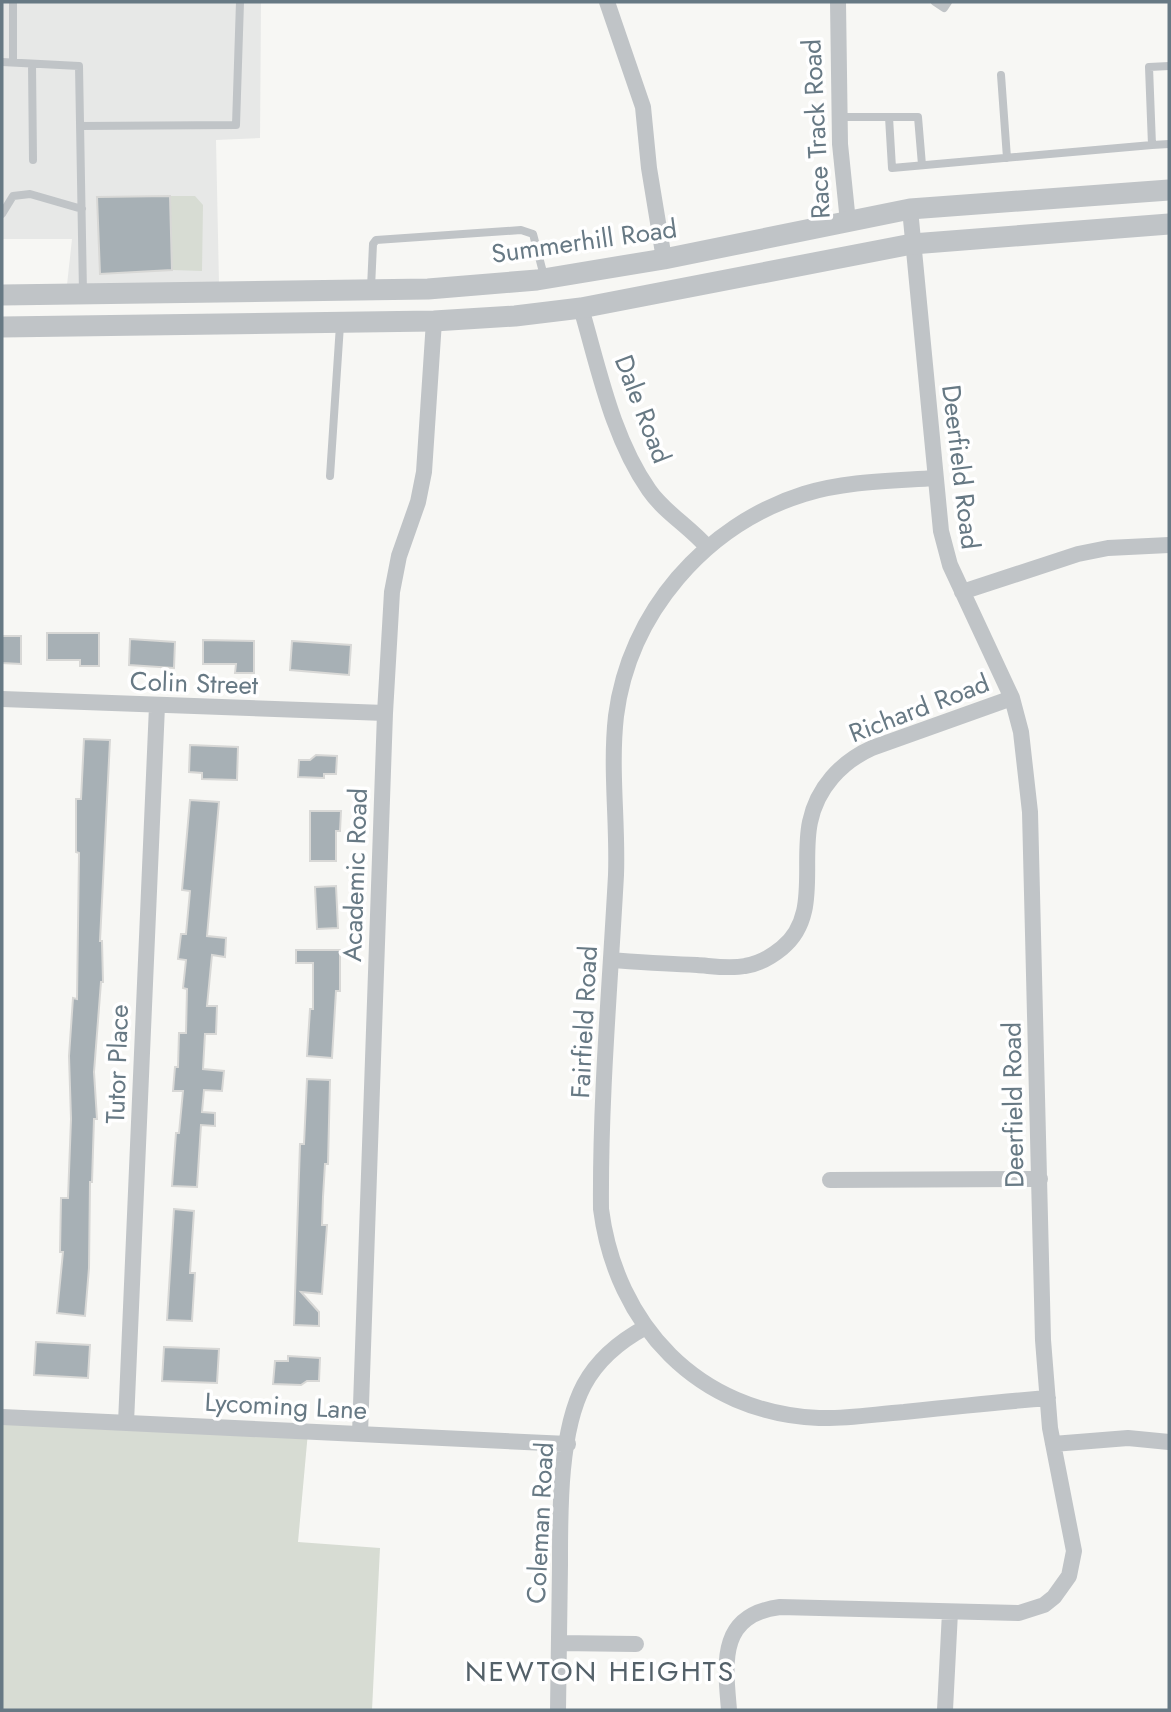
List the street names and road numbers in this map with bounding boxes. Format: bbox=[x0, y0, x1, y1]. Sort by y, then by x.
street label: Race Track Road bbox=[792, 38, 840, 220]
street label: Summerhill Road bbox=[489, 209, 679, 273]
street label: Dale Road bbox=[605, 349, 681, 469]
street label: Deerfield Road bbox=[932, 382, 990, 552]
street label: Colin Street bbox=[129, 662, 259, 704]
street label: Richard Road bbox=[843, 664, 995, 752]
street label: Academic Road bbox=[333, 788, 377, 962]
street label: Fairfield Road bbox=[561, 945, 607, 1099]
street label: Tutor Place bbox=[96, 1004, 138, 1124]
street label: Deerfield Road bbox=[993, 1022, 1033, 1188]
street label: Lycoming Lane bbox=[204, 1383, 368, 1429]
street label: Coleman Road bbox=[517, 1441, 563, 1605]

